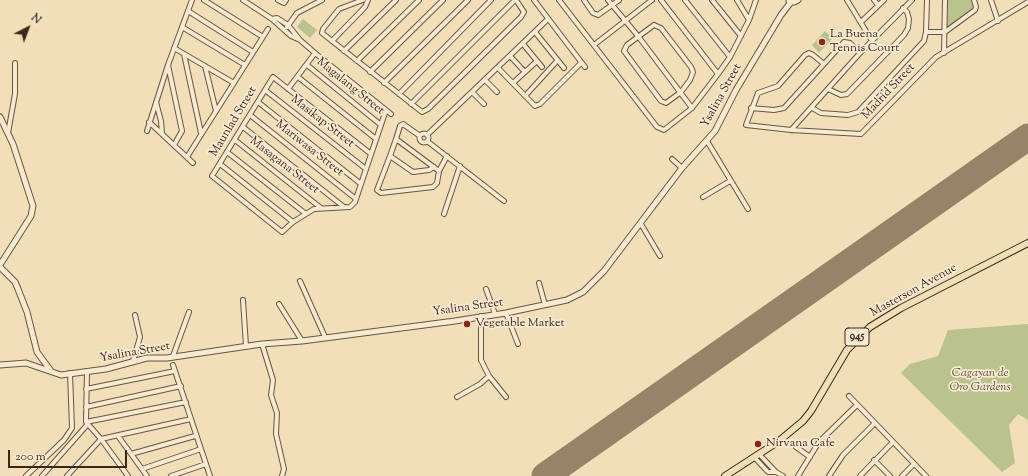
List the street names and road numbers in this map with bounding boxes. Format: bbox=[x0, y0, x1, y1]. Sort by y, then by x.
street label: Magalang Street bbox=[313, 55, 387, 119]
street label: Madrid Street bbox=[859, 61, 919, 123]
street label: Ysalina Street bbox=[699, 62, 745, 130]
street label: Maunlad Street bbox=[207, 84, 261, 160]
street label: Masikap Street bbox=[287, 93, 357, 151]
street label: Mariwasa Street bbox=[272, 118, 346, 180]
street label: Masagana Street bbox=[246, 134, 322, 198]
street label: Masterson Avenue bbox=[868, 261, 960, 321]
street label: Ysalina Street bbox=[432, 296, 504, 320]
road number: 945 bbox=[845, 328, 869, 346]
street label: Ysalina Street bbox=[99, 340, 171, 366]

